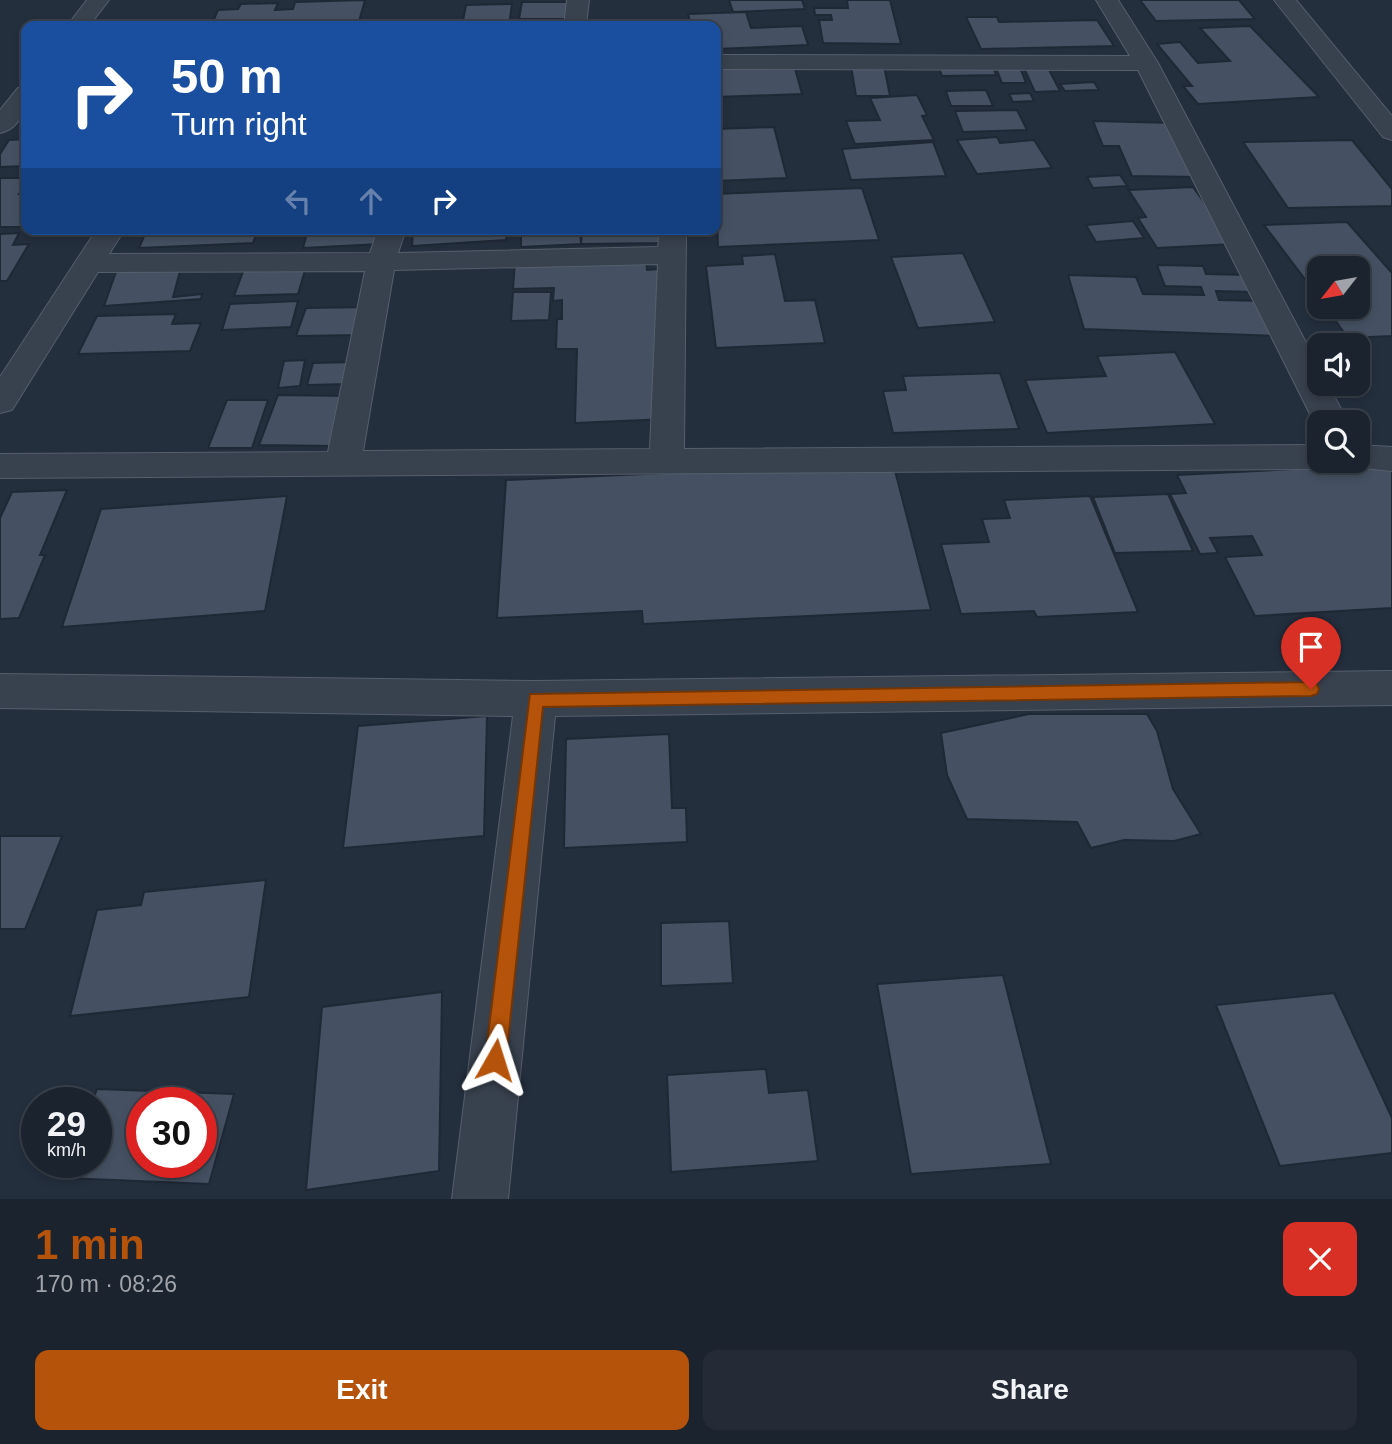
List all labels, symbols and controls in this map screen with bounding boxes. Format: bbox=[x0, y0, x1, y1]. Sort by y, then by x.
icon: right bbox=[56, 49, 147, 140]
text: 50 m bbox=[171, 49, 283, 103]
text: Turn right bbox=[171, 106, 307, 142]
icon: left bbox=[279, 182, 317, 220]
icon: ahead bbox=[352, 182, 390, 220]
icon: right bbox=[425, 182, 463, 220]
north arrow bbox=[1307, 256, 1370, 318]
map controls bbox=[1307, 256, 1370, 473]
button: sound bbox=[1307, 333, 1370, 396]
button: search bbox=[1307, 410, 1370, 473]
pin bbox=[1281, 617, 1341, 689]
icon: arrive bbox=[1292, 628, 1330, 666]
position arrow bbox=[458, 1023, 532, 1097]
speed limit sign: 30 bbox=[126, 1087, 217, 1178]
text: 29 bbox=[47, 1104, 86, 1143]
text: km/h bbox=[47, 1140, 86, 1160]
text: 1 min bbox=[35, 1221, 145, 1268]
button: close bbox=[1283, 1222, 1357, 1296]
text: 170 m · 08:26 bbox=[35, 1271, 177, 1297]
button: Exit bbox=[35, 1350, 689, 1430]
button: Share bbox=[703, 1350, 1357, 1430]

